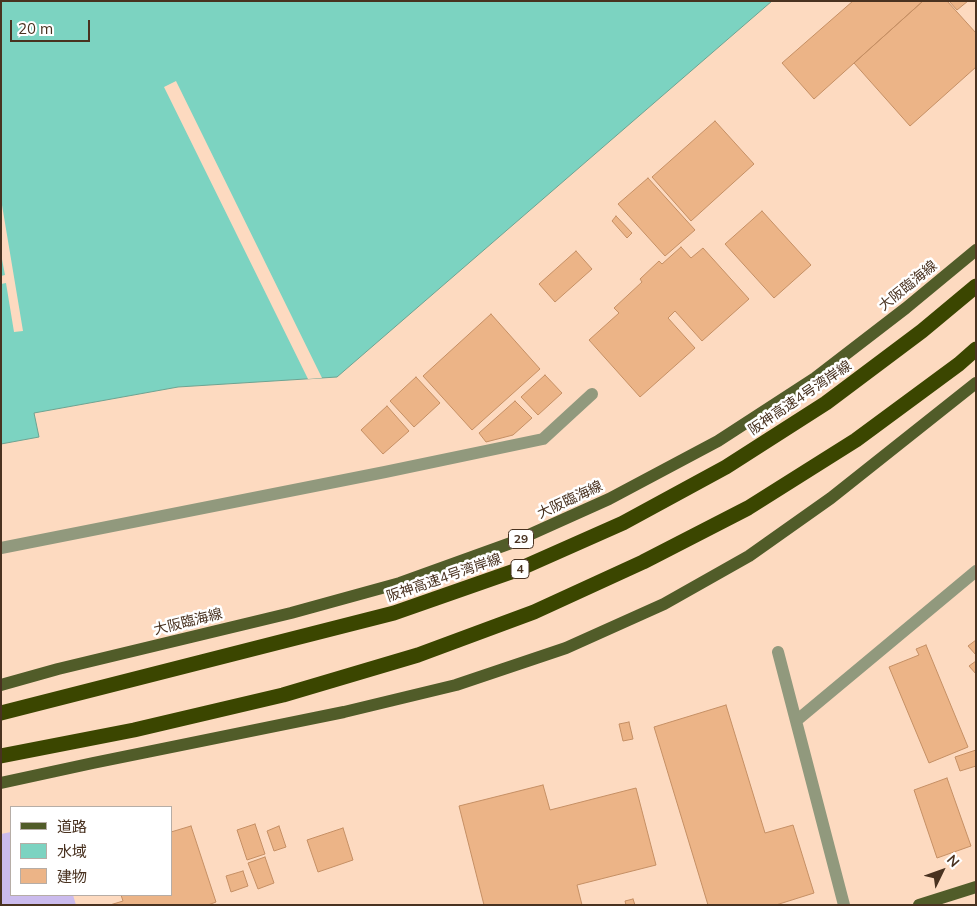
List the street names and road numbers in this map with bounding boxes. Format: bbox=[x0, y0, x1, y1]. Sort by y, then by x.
street label: 大阪臨海線 bbox=[876, 257, 940, 315]
street label: 阪神高速4号湾岸線 bbox=[745, 357, 855, 439]
street label: 大阪臨海線 bbox=[535, 478, 605, 522]
road number: 29 bbox=[508, 530, 534, 548]
street label: 阪神高速4号湾岸線 bbox=[384, 550, 504, 606]
road number: 4 bbox=[511, 560, 529, 578]
street label: 大阪臨海線 bbox=[152, 605, 224, 639]

